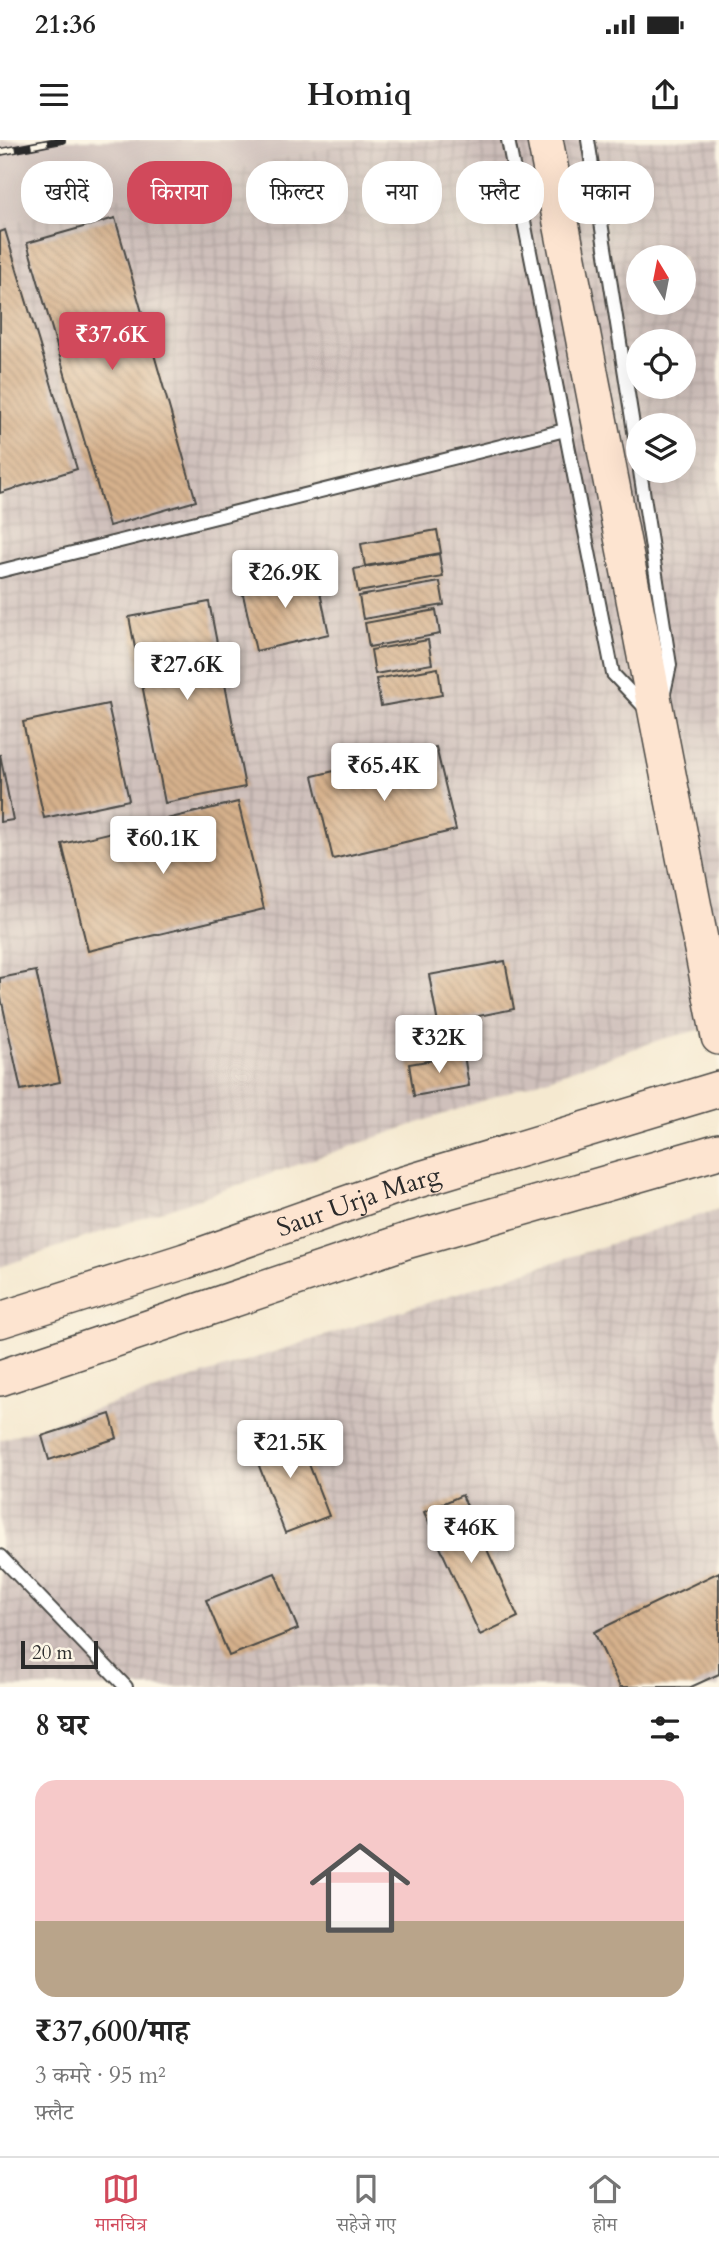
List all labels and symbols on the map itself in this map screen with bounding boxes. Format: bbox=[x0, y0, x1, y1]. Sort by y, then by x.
north arrow bbox=[626, 245, 696, 315]
pin: ₹37.6K bbox=[55, 313, 169, 372]
pin: ₹26.9K bbox=[228, 550, 342, 610]
pin: ₹27.6K bbox=[130, 643, 244, 702]
pin: ₹65.4K bbox=[327, 744, 441, 803]
pin: ₹60.1K bbox=[106, 816, 220, 876]
pin: ₹32K bbox=[398, 1016, 480, 1075]
street label: Saur Urja Marg bbox=[272, 1157, 445, 1245]
pin: ₹21.5K bbox=[233, 1420, 347, 1480]
pin: ₹46K bbox=[430, 1506, 512, 1565]
scale bar bbox=[21, 1638, 98, 1670]

